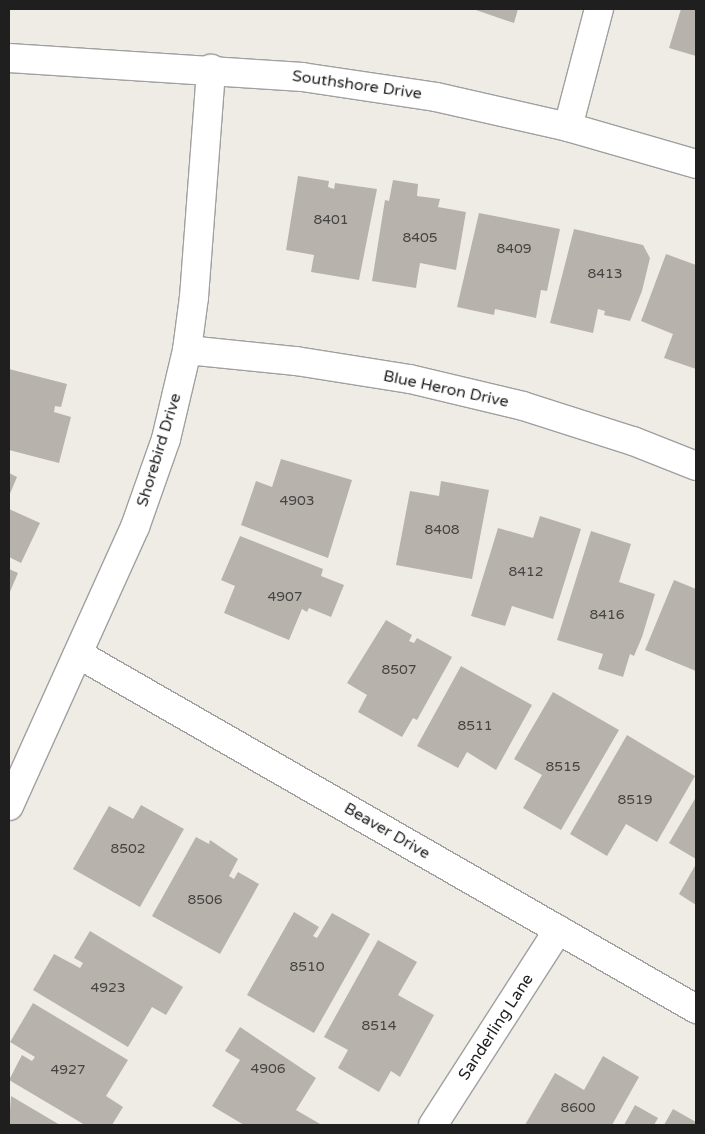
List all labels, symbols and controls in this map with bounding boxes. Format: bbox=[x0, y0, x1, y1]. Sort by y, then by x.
street label: Southshore Drive bbox=[291, 66, 423, 104]
house number: 8401 bbox=[313, 212, 349, 228]
house number: 8405 bbox=[402, 230, 438, 246]
house number: 8409 bbox=[496, 241, 532, 257]
house number: 8413 bbox=[587, 266, 623, 282]
street label: Blue Heron Drive bbox=[382, 366, 510, 412]
street label: Shorebird Drive bbox=[133, 391, 185, 509]
house number: 4903 bbox=[279, 493, 315, 509]
house number: 8408 bbox=[424, 522, 460, 538]
house number: 8412 bbox=[508, 564, 544, 580]
house number: 4907 bbox=[267, 589, 303, 605]
house number: 8416 bbox=[589, 607, 625, 623]
house number: 8507 bbox=[381, 662, 417, 678]
house number: 8511 bbox=[457, 718, 493, 734]
house number: 8515 bbox=[545, 759, 581, 775]
house number: 8519 bbox=[617, 792, 653, 808]
street label: Beaver Drive bbox=[341, 799, 433, 863]
house number: 8502 bbox=[110, 841, 146, 857]
house number: 8506 bbox=[187, 892, 223, 908]
house number: 8510 bbox=[289, 959, 325, 975]
street label: Sanderling Lane bbox=[454, 970, 538, 1084]
house number: 4923 bbox=[90, 980, 126, 996]
house number: 8514 bbox=[361, 1018, 397, 1034]
house number: 4906 bbox=[250, 1061, 286, 1077]
house number: 4927 bbox=[50, 1062, 86, 1078]
house number: 8600 bbox=[560, 1100, 596, 1116]

